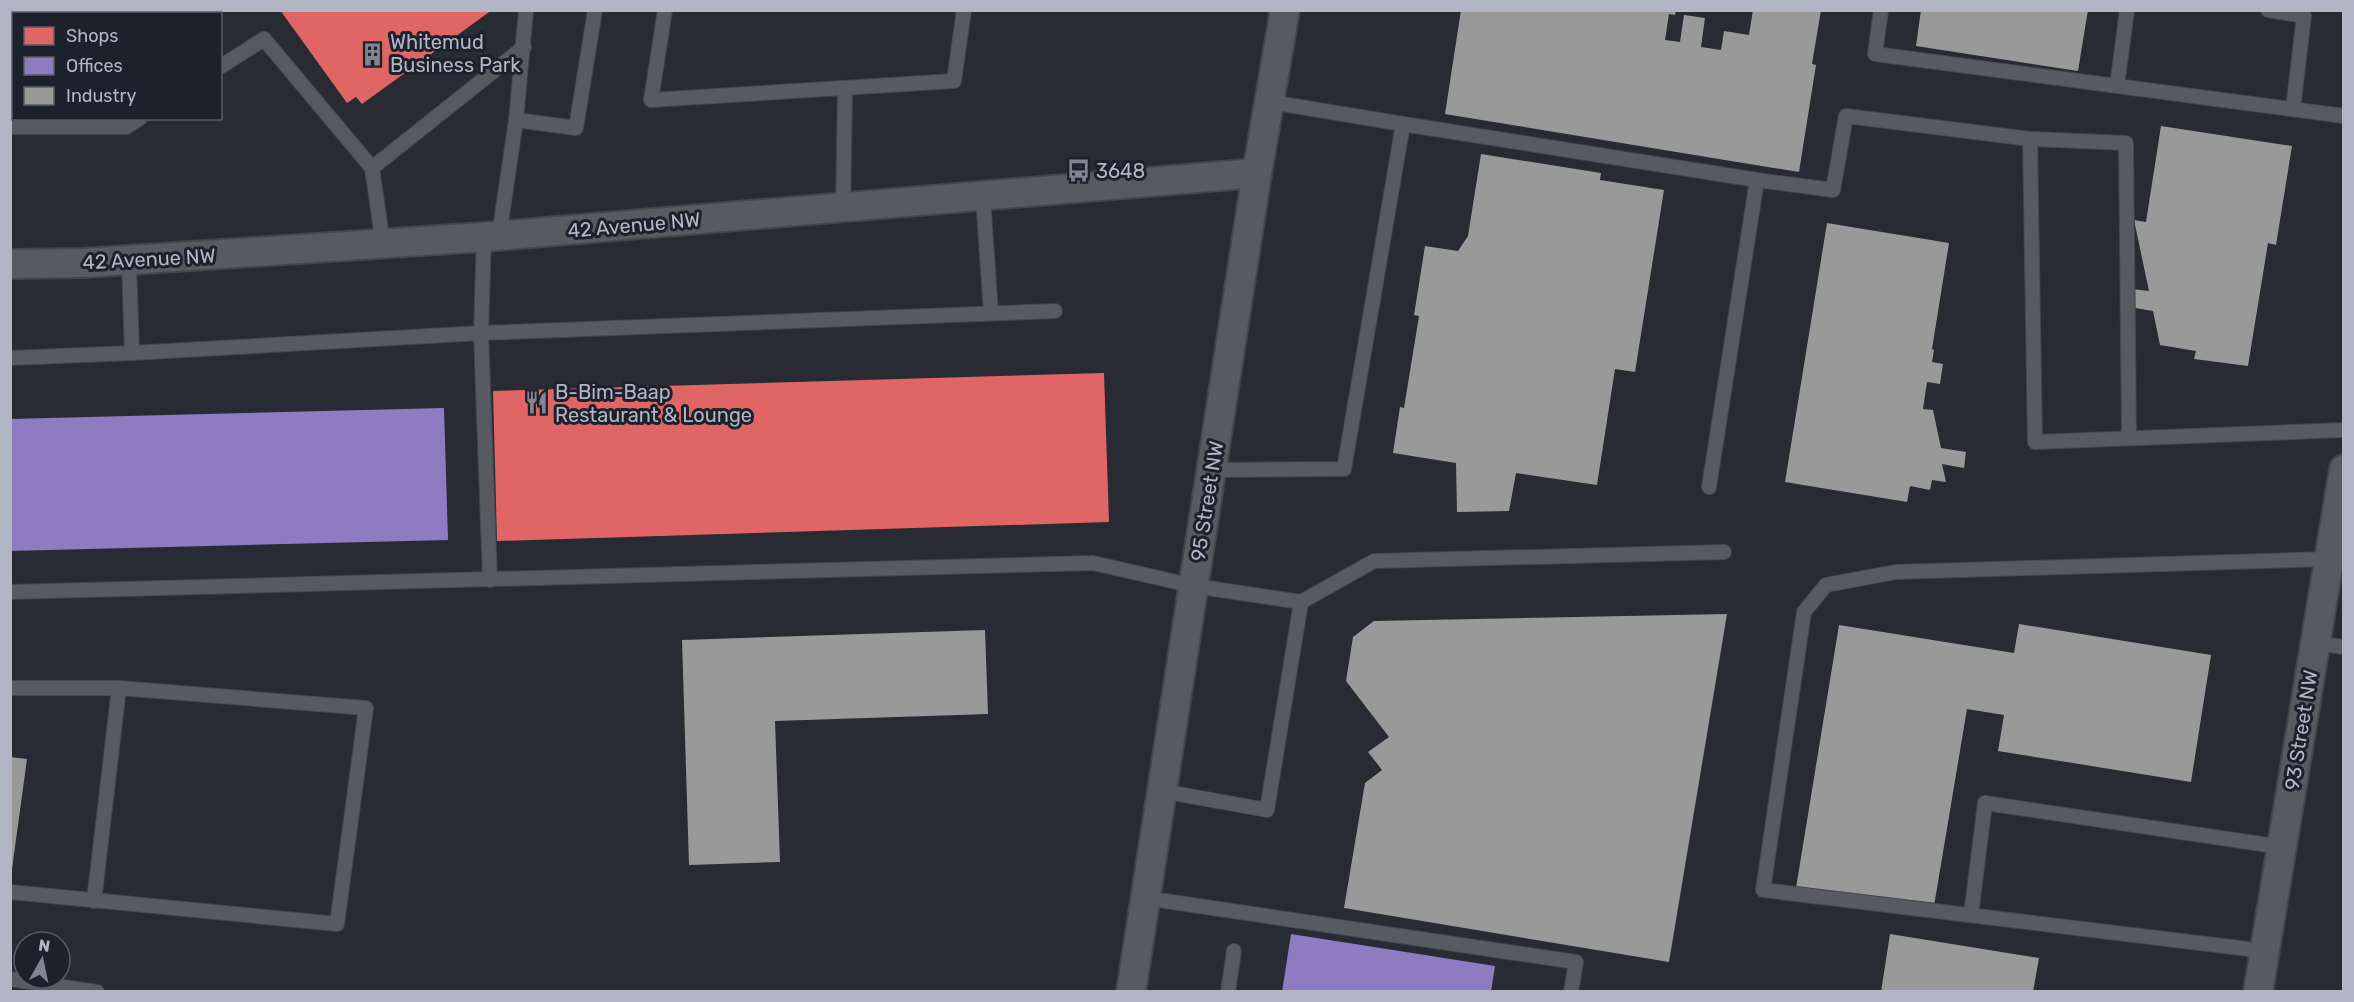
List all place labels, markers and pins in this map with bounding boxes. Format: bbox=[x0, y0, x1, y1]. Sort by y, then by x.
place label: Whitemud Business Park bbox=[390, 30, 521, 77]
building icon: Whitemud Business Park bbox=[359, 41, 385, 67]
bus stop icon: 3648 bbox=[1065, 158, 1091, 184]
place label: 3648 bbox=[1096, 159, 1145, 183]
place label: B-Bim-Baap Restaurant & Lounge bbox=[555, 380, 752, 427]
restaurant icon: B-Bim-Baap Restaurant & Lounge bbox=[524, 390, 550, 416]

